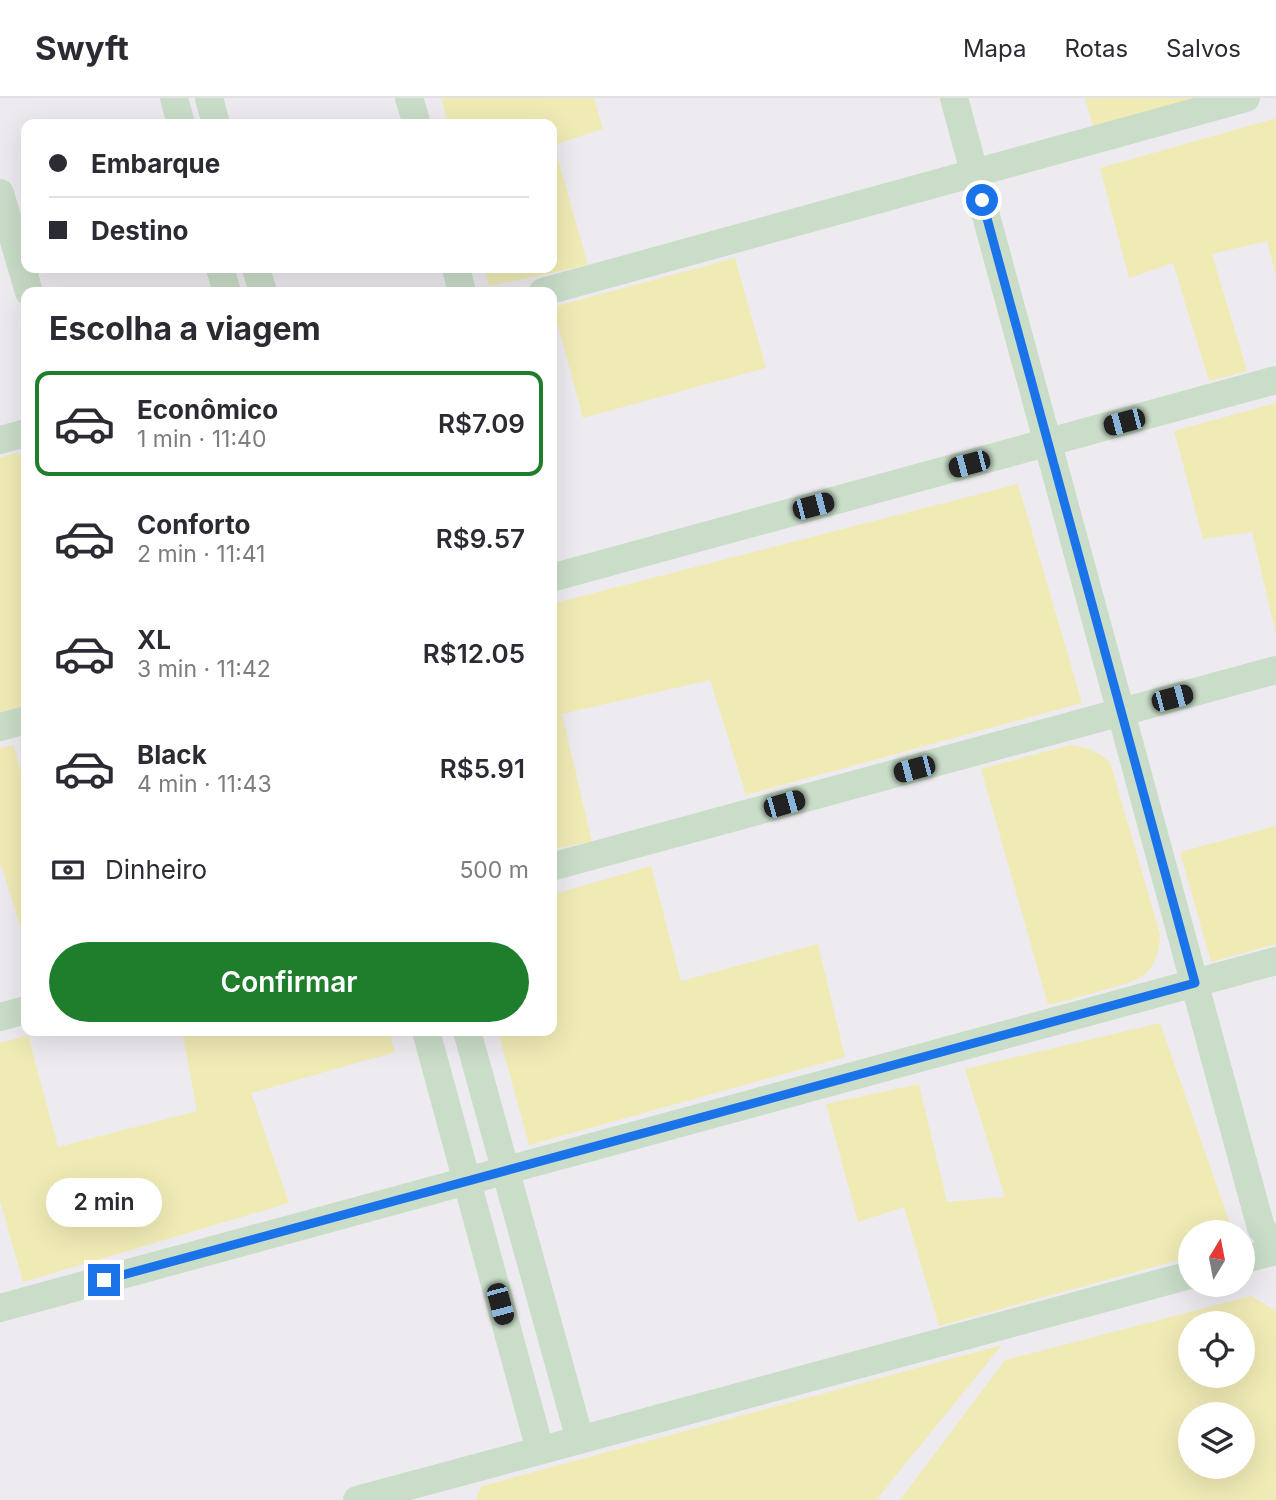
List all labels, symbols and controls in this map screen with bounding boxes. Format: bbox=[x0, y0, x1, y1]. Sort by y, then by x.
text: Swyft bbox=[35, 28, 129, 68]
text: Mapa bbox=[963, 34, 1027, 63]
text: Rotas bbox=[1065, 34, 1128, 63]
text: Salvos bbox=[1166, 34, 1241, 63]
text: Embarque bbox=[91, 148, 220, 179]
route start bbox=[966, 184, 998, 216]
text: Destino bbox=[91, 215, 189, 246]
text: Escolha a viagem bbox=[49, 309, 321, 348]
icon: car bbox=[53, 392, 116, 455]
text: Econômico bbox=[137, 394, 278, 425]
car bbox=[1101, 406, 1148, 438]
text: R$7.09 bbox=[438, 408, 525, 439]
text: 1 min · 11:40 bbox=[137, 425, 266, 453]
car bbox=[946, 448, 993, 480]
car bbox=[790, 490, 837, 522]
icon: car bbox=[53, 507, 116, 570]
text: Conforto bbox=[137, 509, 250, 540]
text: R$9.57 bbox=[436, 523, 525, 554]
text: 2 min · 11:41 bbox=[137, 540, 265, 568]
icon: car bbox=[53, 622, 116, 685]
text: XL bbox=[137, 624, 171, 655]
text: R$12.05 bbox=[423, 638, 525, 669]
text: 3 min · 11:42 bbox=[137, 655, 271, 683]
car bbox=[1149, 682, 1196, 714]
icon: car bbox=[53, 737, 116, 800]
text: Black bbox=[137, 739, 207, 770]
text: R$5.91 bbox=[440, 753, 525, 784]
car bbox=[891, 753, 938, 785]
text: 4 min · 11:43 bbox=[137, 770, 272, 798]
car bbox=[761, 788, 808, 820]
icon: cash bbox=[49, 851, 87, 889]
text: Dinheiro bbox=[105, 854, 207, 885]
text: 500 m bbox=[459, 856, 529, 884]
button: Confirmar bbox=[49, 942, 529, 1022]
callout: 2 min bbox=[46, 1178, 162, 1228]
text: 2 min bbox=[74, 1188, 134, 1216]
north arrow bbox=[1178, 1220, 1255, 1297]
map controls bbox=[1178, 1220, 1255, 1479]
route end bbox=[88, 1264, 120, 1296]
car bbox=[485, 1281, 516, 1327]
button: locate bbox=[1178, 1311, 1255, 1388]
button: layers bbox=[1178, 1402, 1255, 1479]

